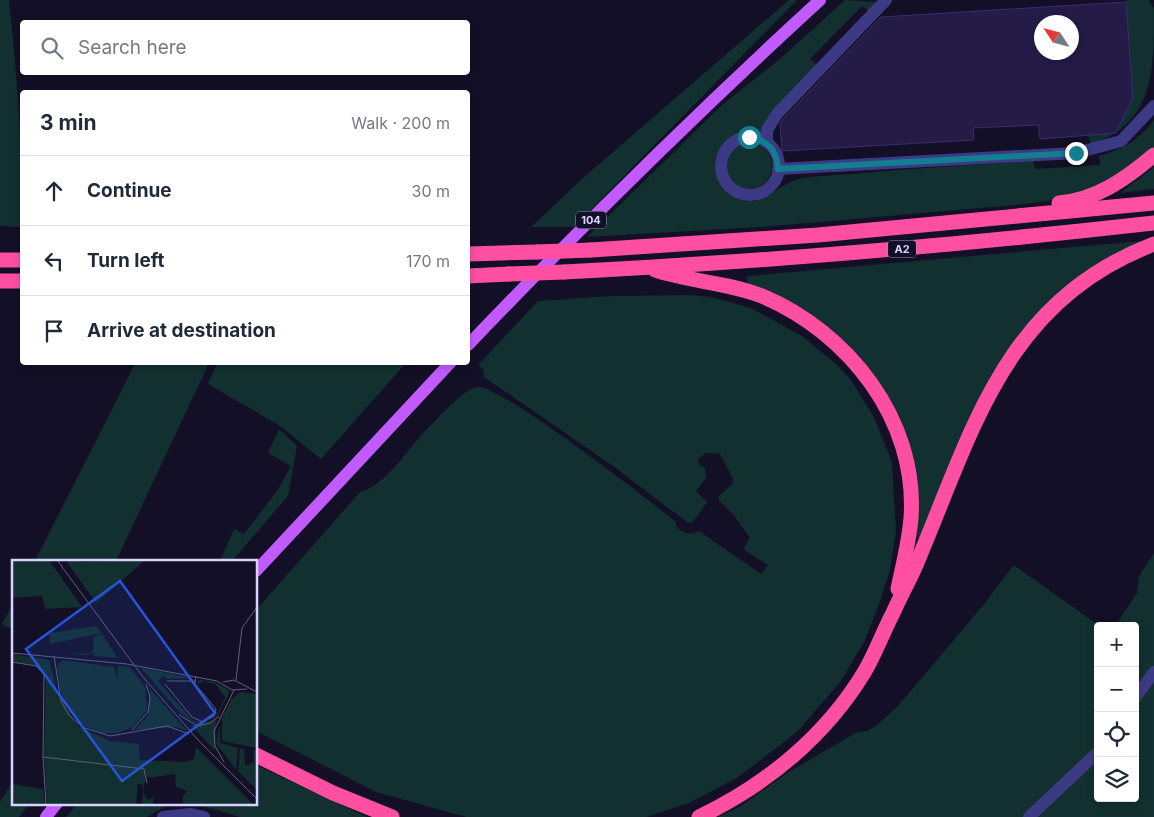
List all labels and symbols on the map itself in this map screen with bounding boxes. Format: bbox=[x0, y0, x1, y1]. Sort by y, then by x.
north arrow bbox=[1034, 15, 1079, 60]
route start bbox=[738, 126, 761, 149]
route end bbox=[1065, 142, 1088, 165]
road number: 104 bbox=[576, 212, 606, 228]
road number: A2 bbox=[888, 240, 916, 258]
inset map bbox=[12, 560, 258, 804]

